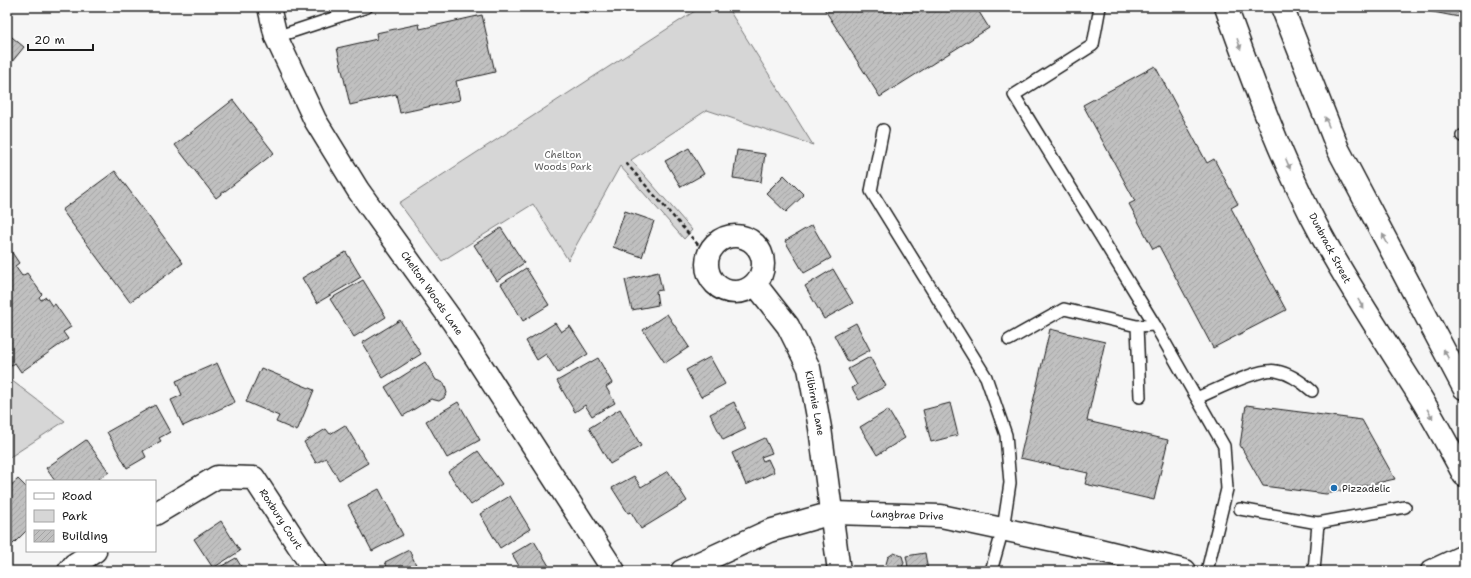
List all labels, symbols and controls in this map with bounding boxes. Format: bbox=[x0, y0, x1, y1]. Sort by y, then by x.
scale bar bbox=[28, 26, 93, 52]
text: 20 m bbox=[34, 32, 65, 48]
one-way arrow bbox=[1236, 38, 1242, 50]
one-way arrow bbox=[1324, 117, 1330, 128]
park label: Chelton Woods Park bbox=[534, 148, 592, 173]
one-way arrow bbox=[1285, 159, 1291, 170]
street label: Dunbrack Street bbox=[1306, 211, 1354, 285]
one-way arrow bbox=[1382, 233, 1388, 244]
street label: Chelton Woods Lane bbox=[398, 249, 466, 338]
one-way arrow bbox=[1357, 299, 1365, 309]
one-way arrow bbox=[1443, 348, 1449, 359]
street label: Kilbirnie Lane bbox=[802, 369, 828, 437]
one-way arrow bbox=[1426, 408, 1433, 420]
legend bbox=[26, 480, 156, 552]
place label: Pizzadelic bbox=[1342, 482, 1390, 495]
marker: Pizzadelic bbox=[1329, 483, 1339, 493]
street label: Roxbury Court bbox=[257, 486, 305, 552]
text: Road bbox=[62, 488, 93, 504]
street label: Langbrae Drive bbox=[870, 507, 944, 523]
text: Park bbox=[62, 508, 88, 524]
text: Building bbox=[62, 528, 108, 544]

